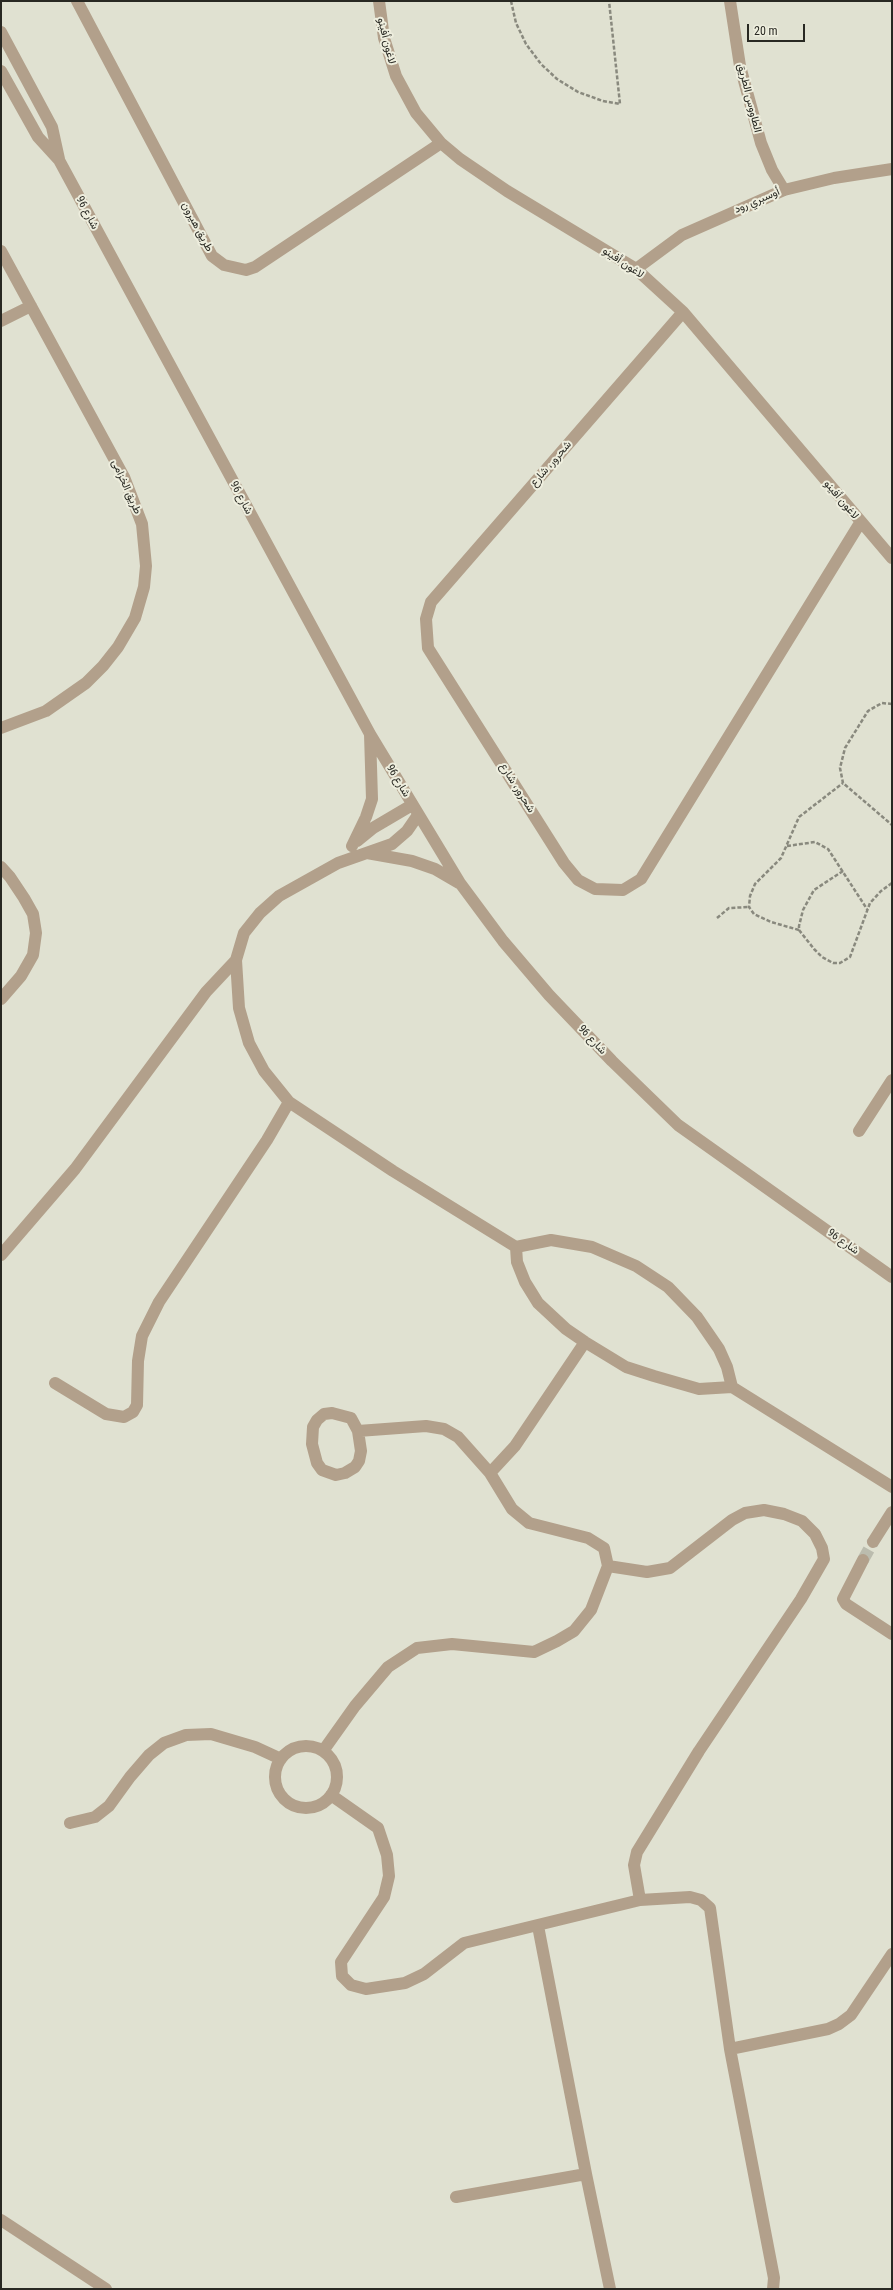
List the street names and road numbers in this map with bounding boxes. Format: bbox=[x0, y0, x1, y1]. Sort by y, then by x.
street label: لاغون أفينو bbox=[374, 17, 398, 65]
street label: الطاووس الطريق bbox=[734, 62, 764, 134]
street label: أوسبري رود bbox=[732, 186, 782, 216]
street label: شارع 96 bbox=[73, 194, 101, 232]
street label: طريق هيرون bbox=[178, 200, 216, 254]
street label: لاغون أفينو bbox=[600, 244, 646, 282]
street label: شحرور، شارع bbox=[527, 438, 575, 490]
street label: طريق الخزامى bbox=[108, 458, 144, 516]
street label: لاغون أفينو bbox=[821, 478, 861, 522]
street label: شارع 96 bbox=[227, 479, 255, 517]
street label: شحرور، شارع bbox=[496, 761, 538, 815]
street label: شارع 96 bbox=[383, 762, 413, 800]
street label: شارع 96 bbox=[575, 1023, 609, 1057]
street label: شارع 96 bbox=[825, 1226, 861, 1258]

